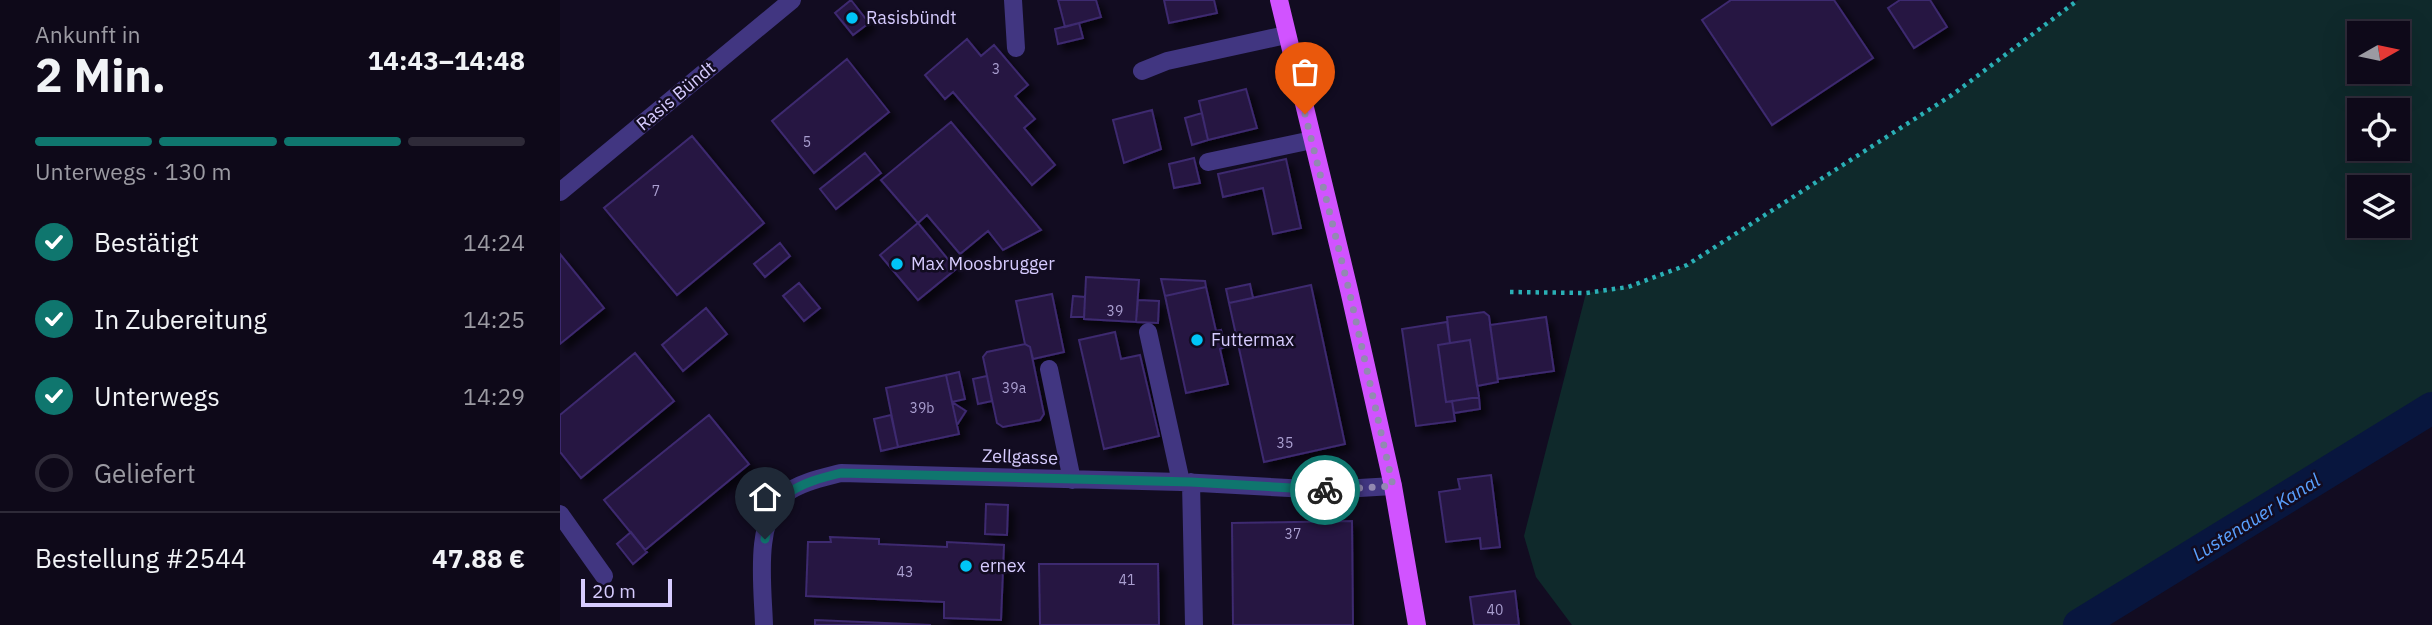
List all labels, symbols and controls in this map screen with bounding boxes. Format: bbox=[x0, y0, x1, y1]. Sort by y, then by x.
place label: Rasisbündt bbox=[866, 6, 957, 29]
marker: Rasisbündt bbox=[844, 10, 860, 26]
text: Ankunft in bbox=[35, 19, 141, 49]
north arrow bbox=[2347, 21, 2410, 84]
map controls bbox=[2347, 21, 2410, 238]
pin bbox=[1275, 42, 1335, 114]
text: 14:43–14:48 bbox=[368, 43, 525, 77]
text: 2 Min. bbox=[35, 45, 166, 105]
icon: bag bbox=[1286, 53, 1324, 91]
street label: Rasis Bündt bbox=[631, 56, 720, 135]
house number: 3 bbox=[992, 60, 1000, 78]
button: locate bbox=[2347, 98, 2410, 161]
house number: 5 bbox=[803, 133, 811, 151]
text: Unterwegs · 130 m bbox=[35, 156, 232, 186]
button: layers bbox=[2347, 175, 2410, 238]
house number: 7 bbox=[652, 182, 660, 200]
icon: check bbox=[35, 223, 73, 261]
text: Bestätigt bbox=[94, 225, 199, 259]
text: 14:24 bbox=[463, 227, 525, 257]
place label: Max Moosbrugger bbox=[911, 252, 1055, 275]
marker: Max Moosbrugger bbox=[889, 256, 905, 272]
icon: check bbox=[35, 300, 73, 338]
text: In Zubereitung bbox=[94, 302, 267, 336]
house number: 39 bbox=[1107, 302, 1123, 320]
text: 14:25 bbox=[463, 304, 525, 334]
place label: Futtermax bbox=[1211, 328, 1294, 351]
marker: Futtermax bbox=[1189, 332, 1205, 348]
icon: check bbox=[35, 377, 73, 415]
text: Unterwegs bbox=[94, 379, 220, 413]
house number: 39a bbox=[1002, 379, 1027, 397]
text: 14:29 bbox=[463, 381, 525, 411]
house number: 39b bbox=[910, 399, 934, 417]
house number: 35 bbox=[1277, 434, 1293, 452]
street label: Zellgasse bbox=[981, 444, 1059, 469]
courier bbox=[1290, 455, 1360, 525]
text: Geliefert bbox=[94, 456, 196, 490]
pin bbox=[735, 467, 795, 539]
water label: Lustenauer Kanal bbox=[2188, 468, 2324, 566]
icon: bike bbox=[1306, 471, 1344, 509]
icon: home bbox=[746, 478, 784, 516]
house number: 37 bbox=[1285, 525, 1301, 543]
text: Bestellung #2544 bbox=[35, 541, 246, 575]
text: 47.88 € bbox=[432, 541, 525, 575]
place label: ernex bbox=[980, 554, 1026, 577]
marker: ernex bbox=[958, 558, 974, 574]
house number: 43 bbox=[897, 563, 913, 581]
house number: 41 bbox=[1119, 571, 1135, 589]
scale bar bbox=[581, 576, 672, 608]
text: 20 m bbox=[592, 579, 636, 603]
house number: 40 bbox=[1487, 601, 1503, 619]

